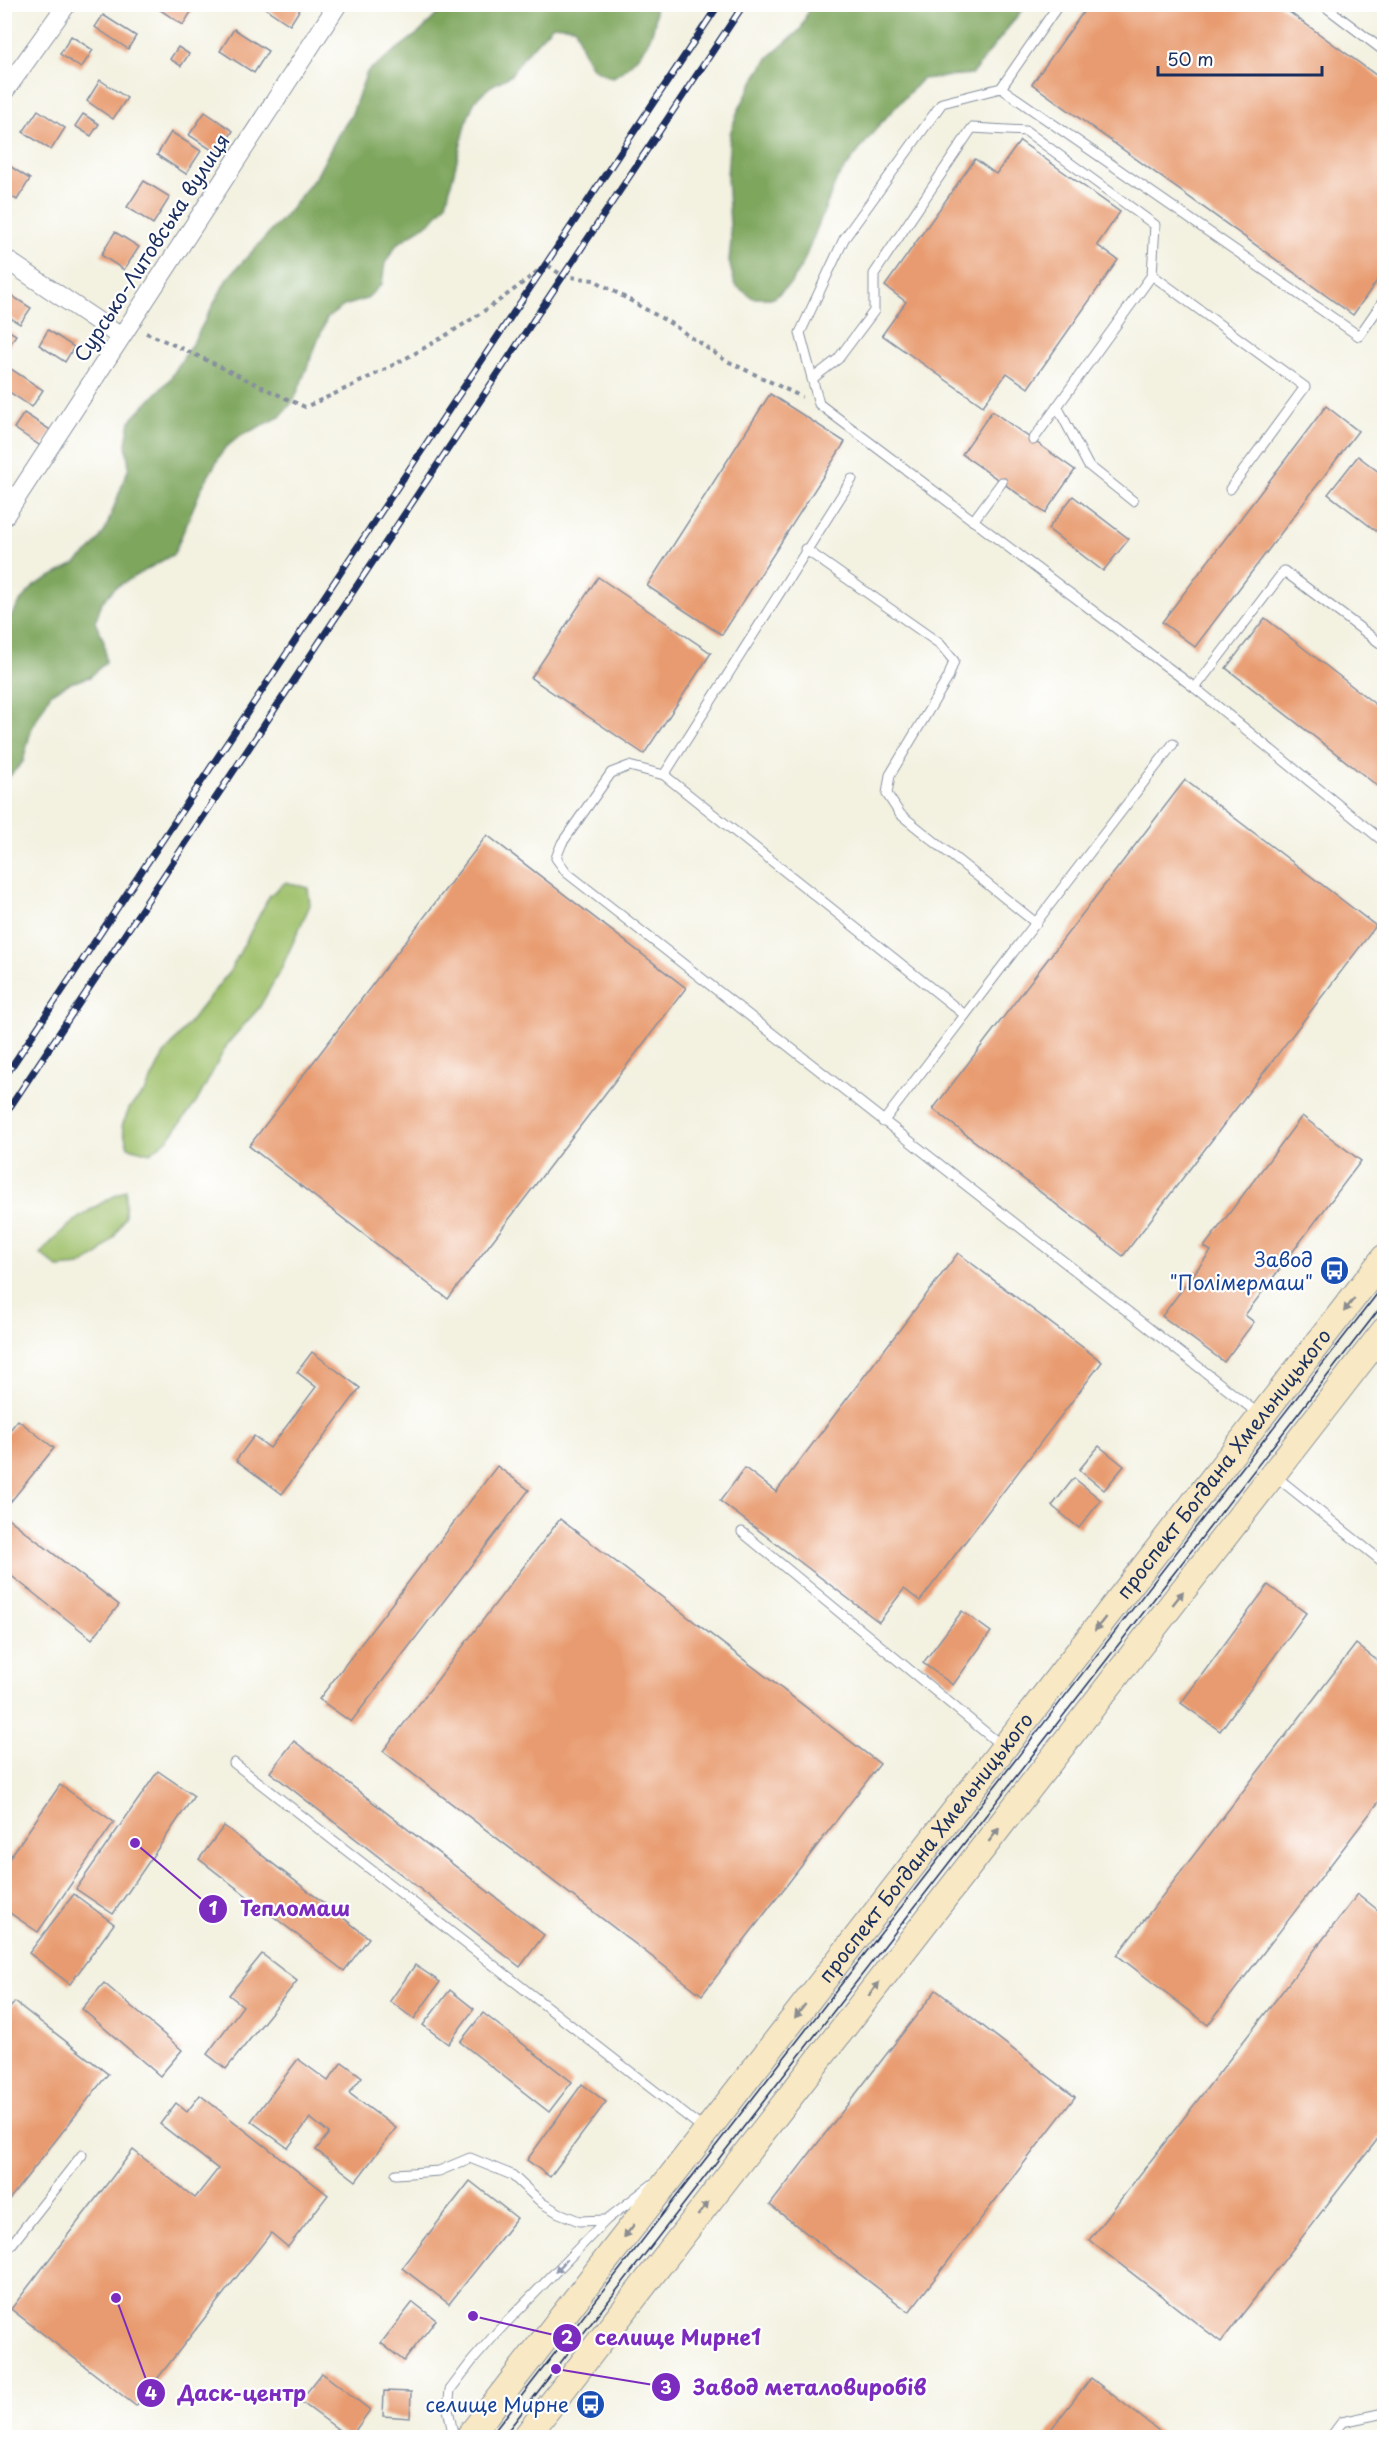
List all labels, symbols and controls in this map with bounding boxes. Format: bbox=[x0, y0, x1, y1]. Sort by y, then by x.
scale bar bbox=[1158, 39, 1322, 77]
text: 50 m bbox=[1167, 45, 1214, 72]
street label: Сурсько-Литовська вулиця bbox=[66, 127, 236, 368]
place label: Завод "Полімермаш" bbox=[1170, 1244, 1313, 1297]
bus stop icon: Завод "Полімермаш" bbox=[1318, 1255, 1350, 1287]
one-way arrow bbox=[1343, 1297, 1355, 1312]
street label: проспект Богдана Хмельницького bbox=[1109, 1322, 1338, 1605]
one-way arrow bbox=[1172, 1591, 1184, 1606]
one-way arrow bbox=[1095, 1617, 1107, 1632]
street label: проспект Богдана Хмельницького bbox=[811, 1706, 1040, 1989]
one-way arrow bbox=[988, 1828, 1000, 1843]
callout: Тепломаш bbox=[198, 1889, 362, 1928]
text: Тепломаш bbox=[240, 1891, 350, 1923]
text: 1 bbox=[209, 1894, 218, 1921]
one-way arrow bbox=[868, 1981, 881, 1997]
one-way arrow bbox=[795, 2003, 807, 2018]
one-way arrow bbox=[696, 2201, 709, 2217]
one-way arrow bbox=[623, 2223, 635, 2238]
one-way arrow bbox=[554, 2259, 568, 2274]
callout: селище Мирне1 bbox=[552, 2319, 775, 2358]
text: селище Мирне1 bbox=[595, 2320, 761, 2352]
text: 2 bbox=[561, 2323, 574, 2350]
callout: Завод металовиробів bbox=[651, 2368, 939, 2407]
text: Завод металовиробів bbox=[692, 2370, 927, 2402]
text: 3 bbox=[660, 2373, 672, 2400]
callout: Даск-центр bbox=[136, 2374, 319, 2413]
text: Даск-центр bbox=[177, 2376, 306, 2408]
text: 4 bbox=[145, 2379, 157, 2406]
place label: селище Мирне bbox=[426, 2389, 569, 2419]
bus stop icon: селище Мирне bbox=[574, 2389, 606, 2421]

